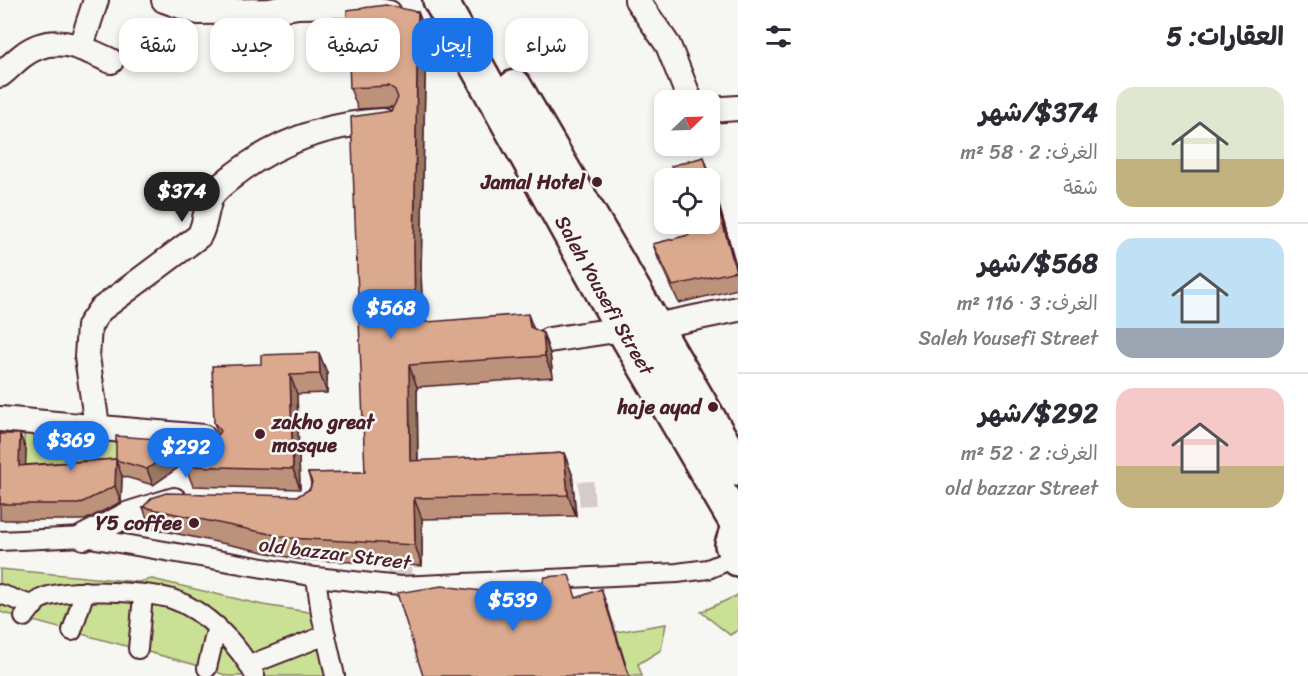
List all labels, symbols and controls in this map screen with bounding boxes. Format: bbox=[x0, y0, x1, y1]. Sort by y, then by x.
text: العقارات: 5 bbox=[1166, 13, 1284, 59]
chip: شقة bbox=[119, 18, 198, 72]
chip: جديد bbox=[210, 18, 294, 72]
chip: تصفية bbox=[306, 18, 400, 72]
chip: إيجار bbox=[412, 18, 493, 72]
chip: شراء bbox=[505, 18, 588, 72]
icon: filters bbox=[762, 20, 795, 53]
text: $374/شهر bbox=[979, 89, 1098, 135]
north arrow bbox=[654, 90, 720, 156]
map controls bbox=[654, 90, 720, 234]
icon: home bbox=[1164, 111, 1236, 183]
text: الغرف: 2 · 58 m² bbox=[961, 135, 1098, 170]
place label: Jamal Hotel bbox=[480, 165, 586, 200]
button: locate bbox=[654, 168, 720, 234]
text: شقة bbox=[1063, 170, 1098, 205]
pin: $374 bbox=[146, 172, 218, 223]
text: $374 bbox=[158, 174, 206, 209]
marker: Jamal Hotel bbox=[590, 175, 604, 189]
street label: Saleh Yousefi Street bbox=[545, 209, 664, 383]
text: $568/شهر bbox=[978, 240, 1098, 286]
icon: home bbox=[1164, 262, 1236, 334]
text: الغرف: 3 · 116 m² bbox=[957, 286, 1098, 321]
pin: $568 bbox=[355, 289, 427, 340]
text: $568 bbox=[366, 291, 416, 326]
text: Saleh Yousefi Street bbox=[918, 321, 1098, 356]
place label: haje ayad bbox=[617, 390, 703, 425]
text: $292/شهر bbox=[978, 390, 1098, 436]
marker: haje ayad bbox=[706, 400, 720, 414]
place label: zakho great mosque bbox=[270, 405, 376, 463]
icon: home bbox=[1164, 412, 1236, 484]
pin: $369 bbox=[35, 421, 107, 472]
text: $369 bbox=[47, 423, 95, 458]
marker: zakho great mosque bbox=[253, 427, 267, 441]
pin: $292 bbox=[150, 428, 222, 479]
text: $292 bbox=[162, 430, 210, 465]
text: الغرف: 2 · 52 m² bbox=[961, 436, 1098, 471]
text: old bazzar Street bbox=[945, 471, 1098, 506]
place label: Y5 coffee bbox=[96, 506, 182, 541]
marker: Y5 coffee bbox=[187, 516, 201, 530]
street label: old bazzar Street bbox=[257, 527, 414, 580]
pin: $539 bbox=[477, 581, 549, 632]
text: $539 bbox=[489, 583, 537, 618]

